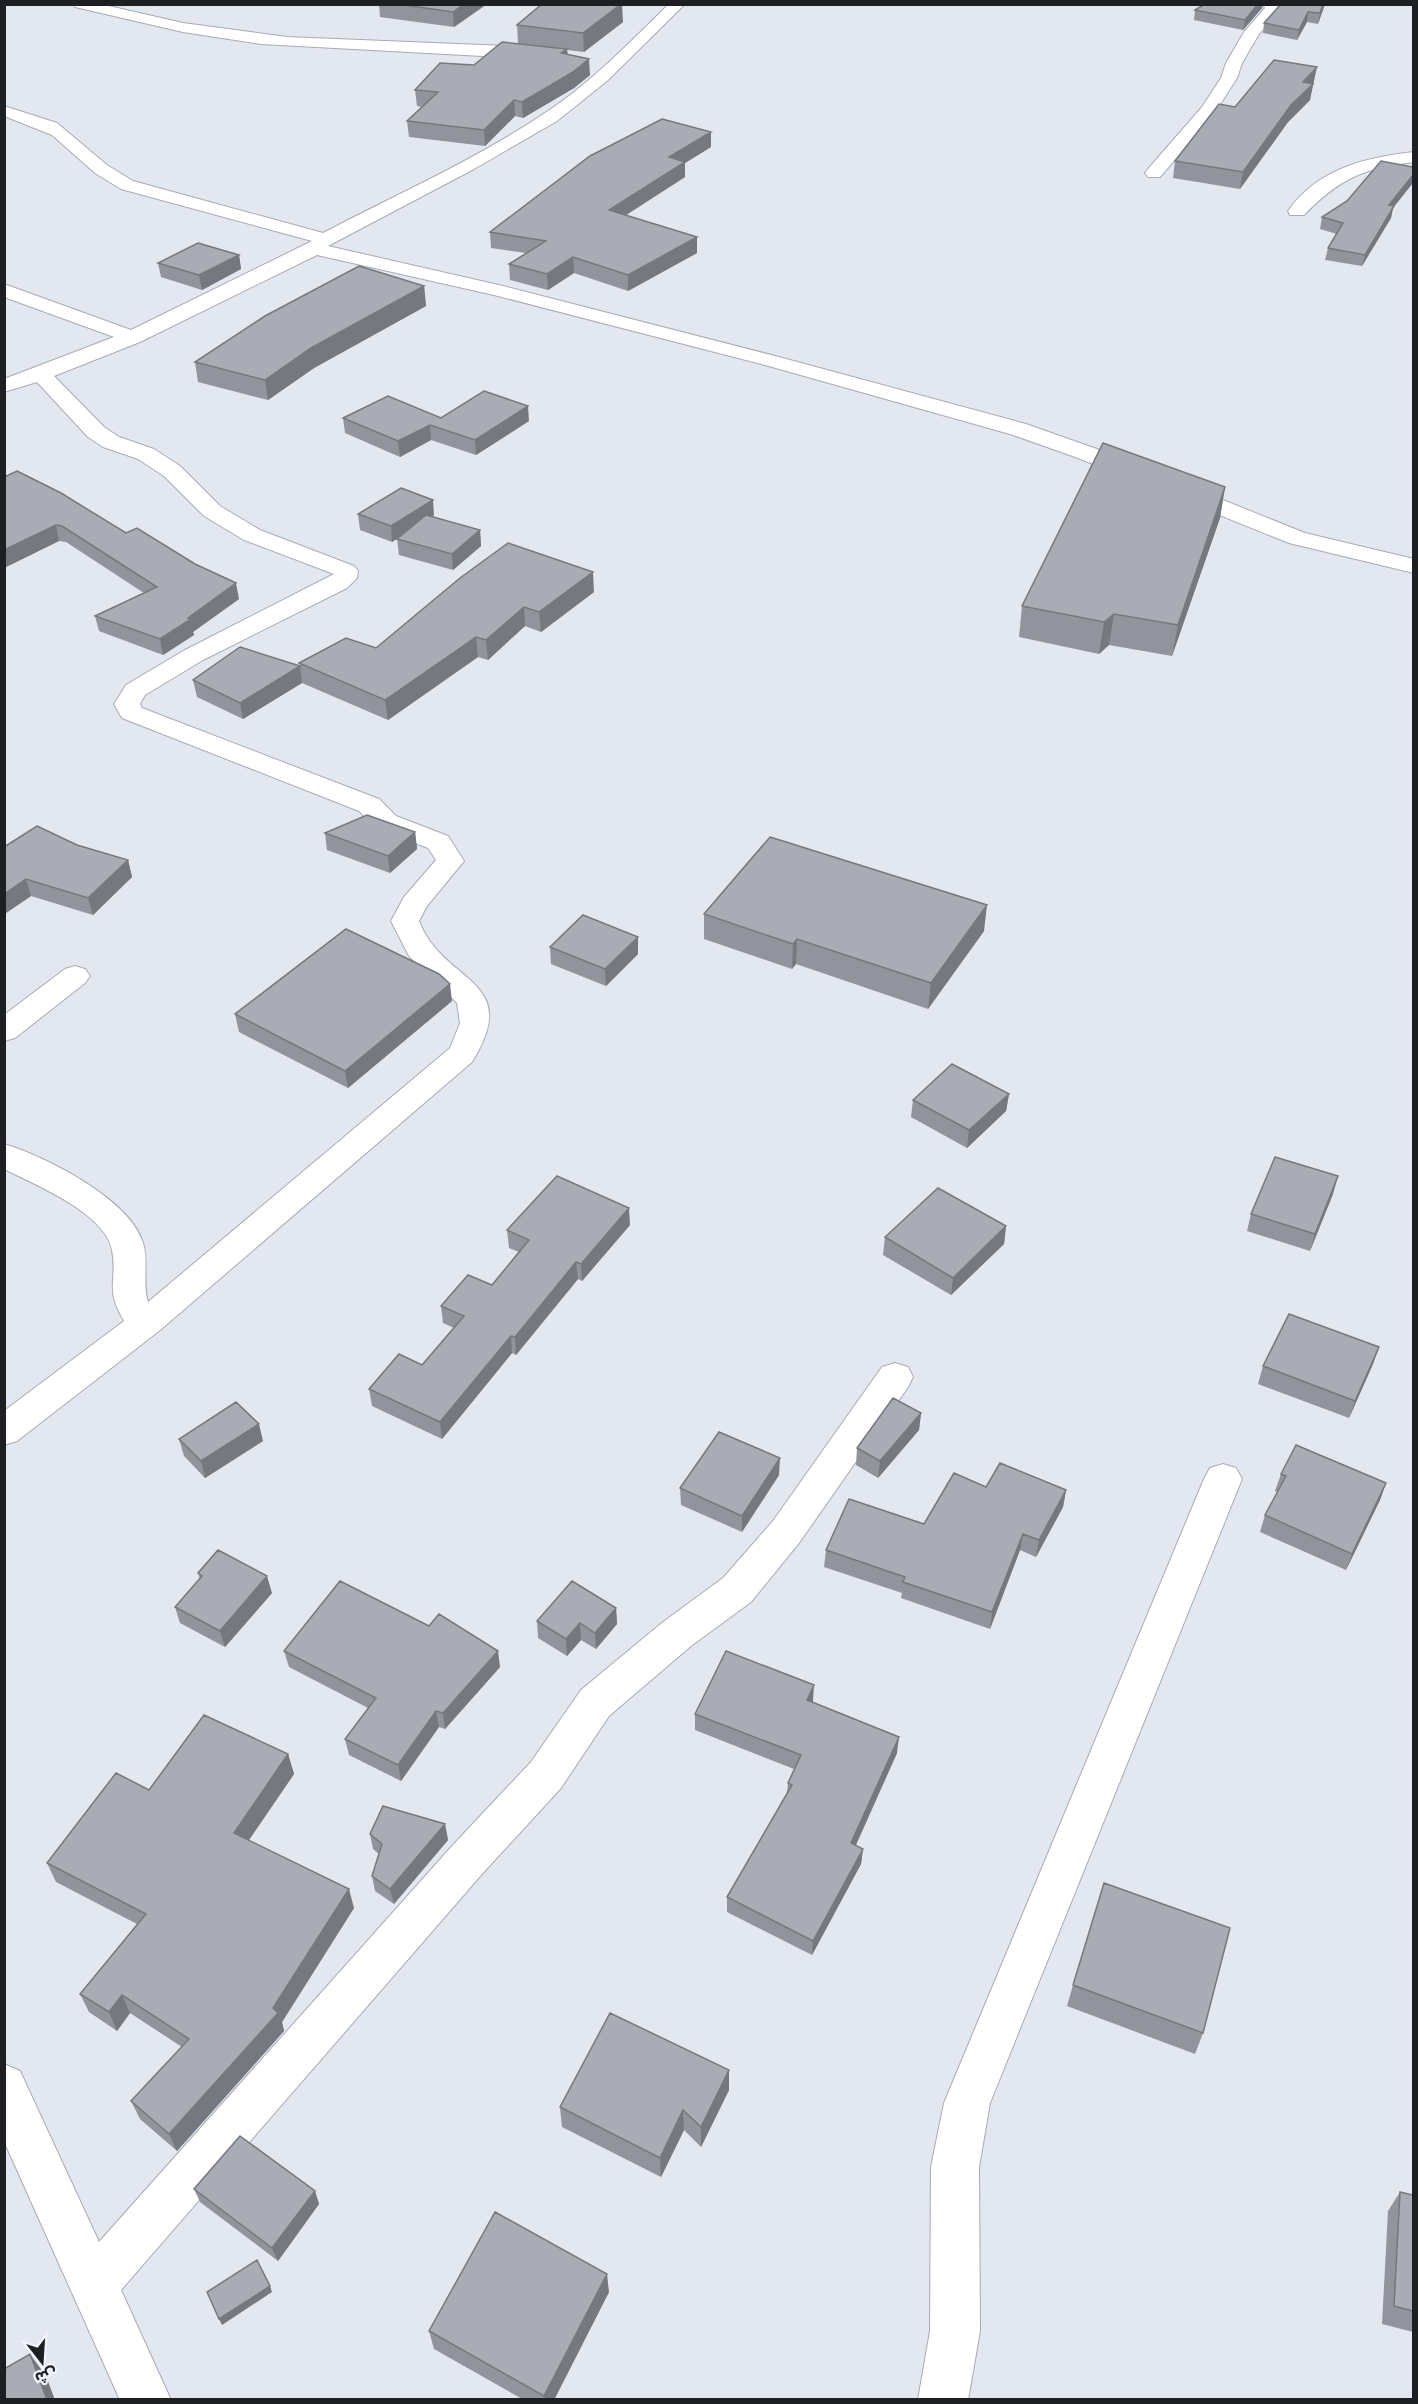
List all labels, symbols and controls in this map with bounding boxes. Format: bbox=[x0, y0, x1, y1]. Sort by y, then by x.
north arrow bbox=[12, 2332, 72, 2392]
text: ش bbox=[33, 2363, 60, 2390]

